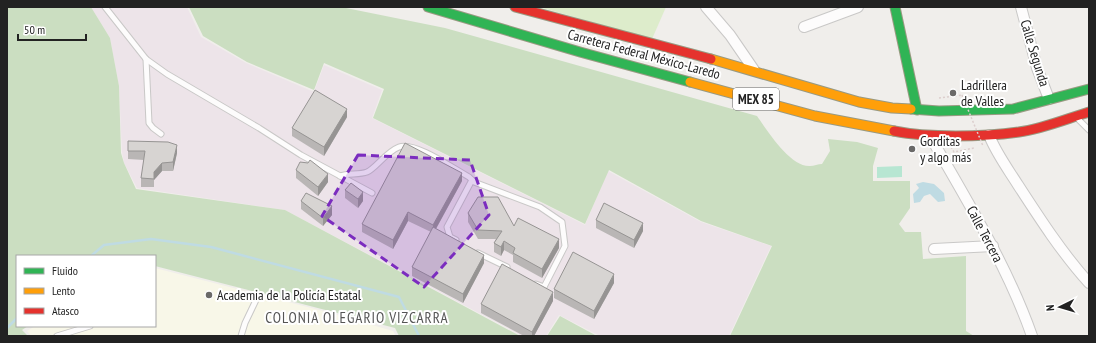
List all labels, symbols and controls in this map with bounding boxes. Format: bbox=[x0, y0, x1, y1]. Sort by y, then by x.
scale bar bbox=[18, 16, 86, 42]
street label: Calle Segunda bbox=[1016, 18, 1054, 88]
text: 50 m bbox=[24, 22, 45, 37]
street label: Carretera Federal México-Laredo bbox=[566, 25, 722, 83]
place label: Ladrillera de Valles bbox=[961, 76, 1007, 110]
road number: MEX 85 bbox=[733, 88, 779, 110]
marker: Ladrillera de Valles bbox=[948, 88, 958, 98]
place label: Gorditas y algo más bbox=[920, 132, 971, 166]
marker: Gorditas y algo más bbox=[907, 144, 917, 154]
street label: Calle Tercera bbox=[963, 203, 1007, 265]
legend bbox=[16, 255, 156, 327]
text: Fluido bbox=[52, 263, 78, 278]
text: Lento bbox=[52, 283, 75, 298]
place label: Academia de la Policía Estatal bbox=[217, 286, 362, 304]
north arrow bbox=[1040, 287, 1080, 327]
marker: Academia de la Policía Estatal bbox=[204, 290, 214, 300]
text: Atasco bbox=[52, 303, 79, 318]
text: N bbox=[1043, 304, 1057, 311]
district label: COLONIA OLEGARIO VIZCARRA bbox=[265, 308, 449, 327]

